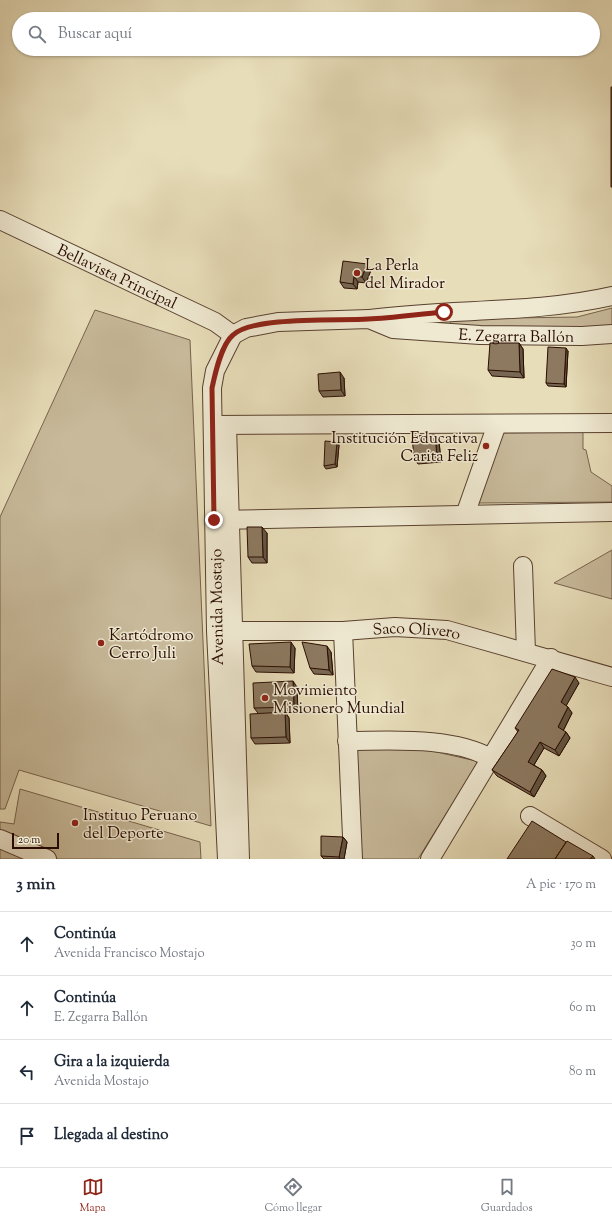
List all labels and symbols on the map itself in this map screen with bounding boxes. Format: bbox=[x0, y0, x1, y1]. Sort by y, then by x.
street label: Bellavista Principal bbox=[53, 240, 181, 317]
place label: La Perla del Mirador bbox=[365, 255, 445, 296]
marker: La Perla del Mirador bbox=[352, 268, 362, 278]
route start bbox=[435, 303, 453, 321]
street label: E. Zegarra Ballón bbox=[458, 325, 575, 350]
place label: Institución Educativa Carita Feliz bbox=[331, 428, 479, 469]
marker: Institución Educativa Carita Feliz bbox=[481, 441, 491, 451]
route end bbox=[205, 511, 223, 529]
street label: Avenida Mostajo bbox=[206, 548, 231, 665]
street label: Saco Olivero bbox=[372, 618, 463, 647]
place label: Kartódromo Cerro Juli bbox=[109, 625, 194, 666]
marker: Kartódromo Cerro Juli bbox=[96, 638, 106, 648]
place label: Movimiento Misionero Mundial bbox=[273, 680, 406, 721]
marker: Movimiento Misionero Mundial bbox=[260, 693, 270, 703]
place label: Instituo Peruano del Deporte bbox=[83, 805, 197, 846]
marker: Instituo Peruano del Deporte bbox=[70, 818, 80, 828]
scale bar bbox=[12, 831, 59, 850]

